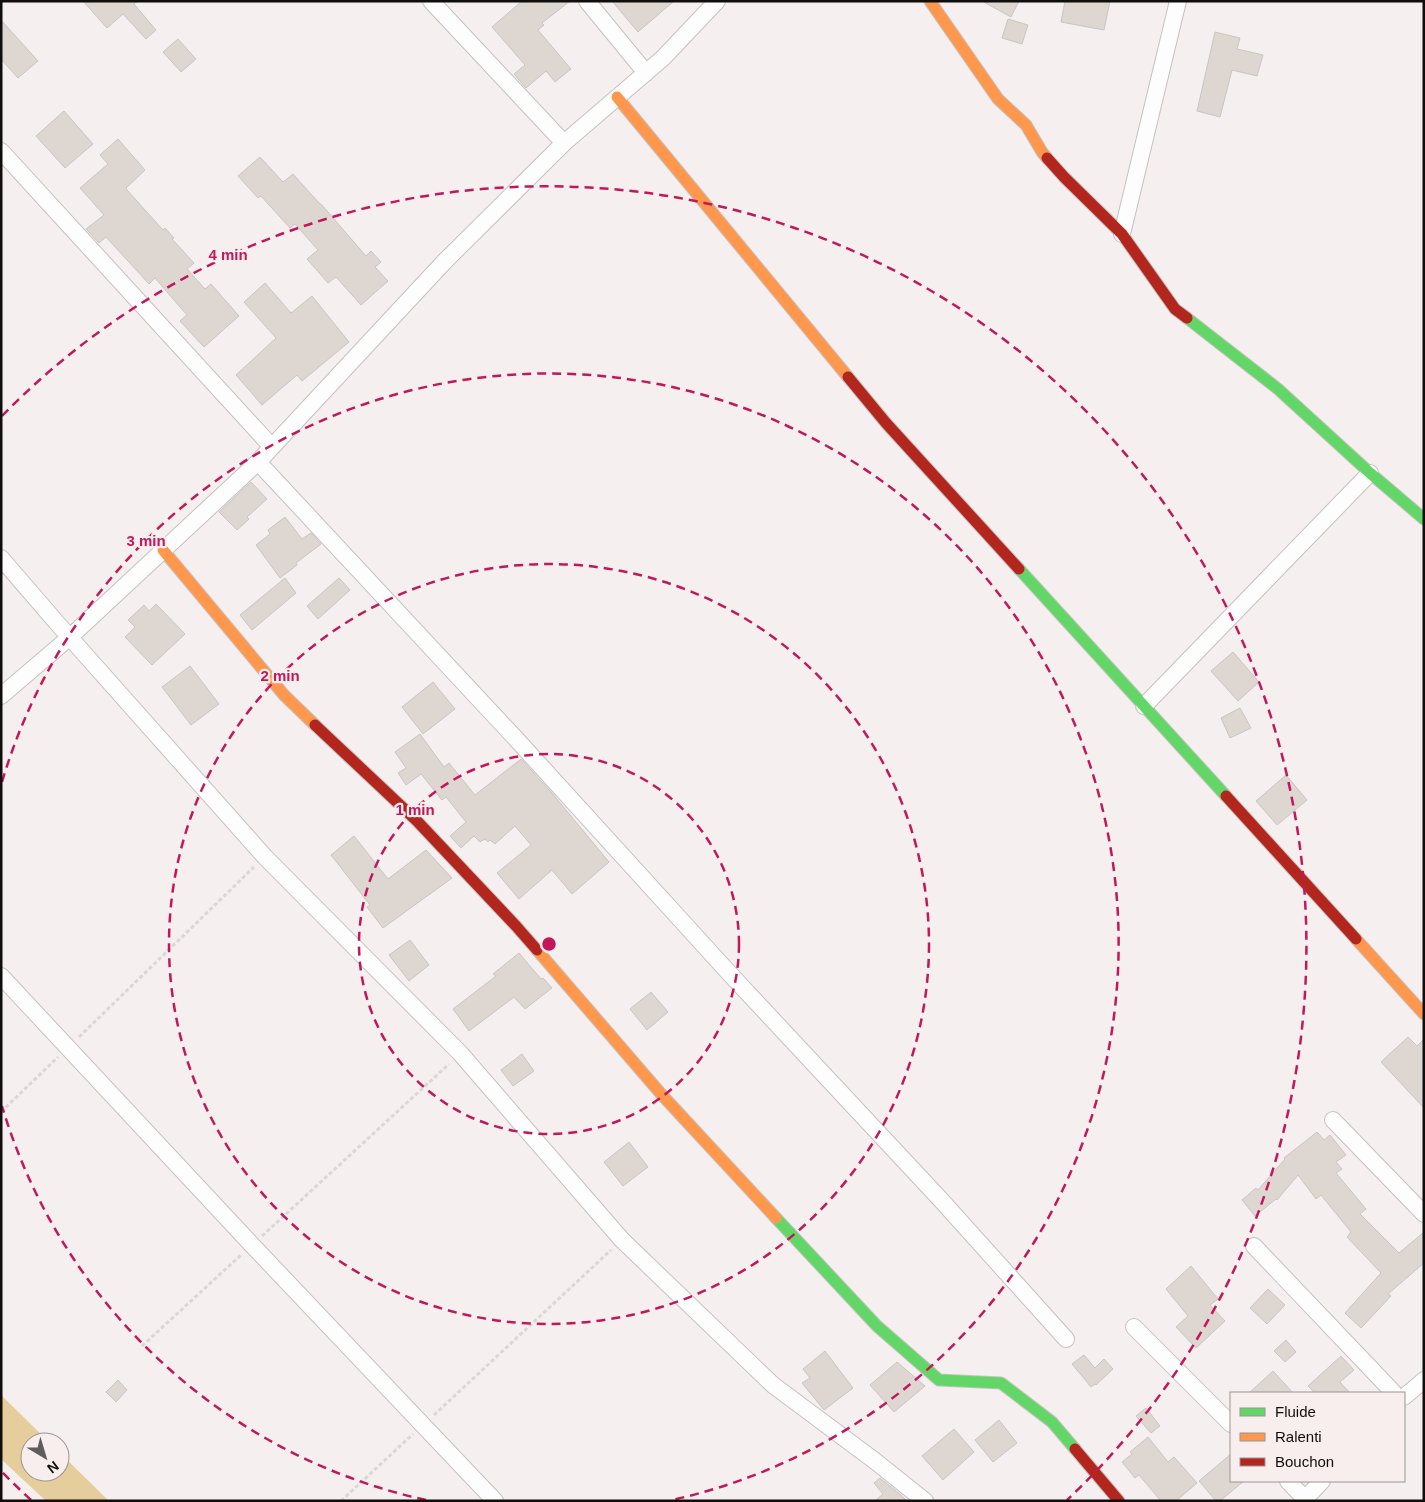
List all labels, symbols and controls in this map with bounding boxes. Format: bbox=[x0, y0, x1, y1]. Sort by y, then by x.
text: 4 min bbox=[208, 246, 248, 263]
text: 3 min bbox=[126, 532, 166, 549]
text: 2 min bbox=[260, 667, 300, 684]
text: 1 min bbox=[395, 801, 435, 818]
centre of rings bbox=[540, 935, 558, 953]
legend bbox=[1230, 1392, 1405, 1482]
text: Fluide bbox=[1275, 1403, 1316, 1420]
text: Ralenti bbox=[1275, 1428, 1322, 1445]
north arrow bbox=[20, 1432, 70, 1482]
text: Bouchon bbox=[1275, 1453, 1334, 1470]
text: N bbox=[44, 1458, 62, 1477]

